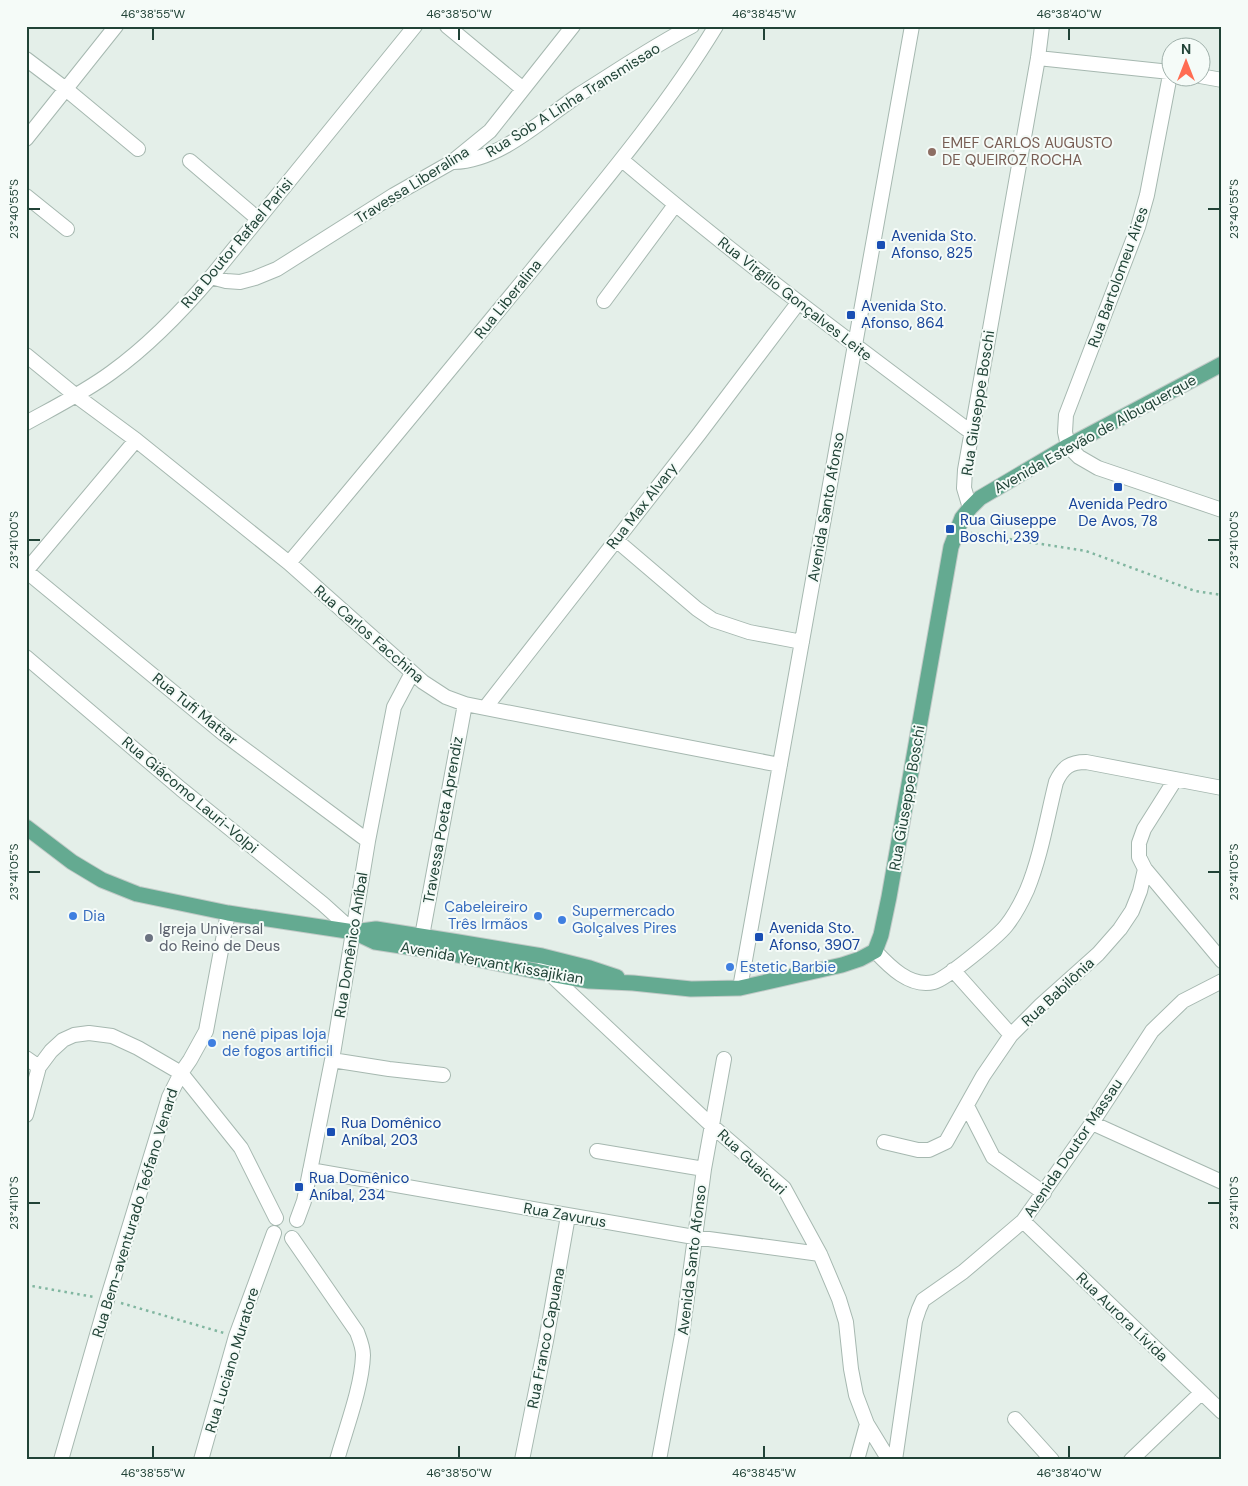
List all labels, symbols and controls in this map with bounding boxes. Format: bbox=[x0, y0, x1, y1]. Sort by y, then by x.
text: 46°38'55"W bbox=[121, 6, 186, 22]
text: 46°38'50"W bbox=[426, 6, 492, 22]
text: 46°38'45"W bbox=[732, 6, 796, 22]
text: 46°38'40"W bbox=[1036, 6, 1102, 22]
street label: Rua Sob A Linha Transmissao bbox=[482, 38, 664, 162]
north arrow bbox=[1160, 38, 1210, 88]
text: N bbox=[1181, 40, 1191, 58]
place label: EMEF CARLOS AUGUSTO DE QUEIROZ ROCHA bbox=[942, 133, 1113, 170]
street label: Travessa Liberalina bbox=[351, 142, 473, 228]
marker: EMEF CARLOS AUGUSTO DE QUEIROZ ROCHA bbox=[926, 146, 938, 158]
street label: Rua Doutor Rafael Parisi bbox=[177, 174, 297, 312]
text: 23°40'55"S bbox=[6, 179, 22, 239]
text: 23°40'55"S bbox=[1226, 179, 1242, 239]
street label: Rua Bartolomeu Aires bbox=[1083, 204, 1153, 350]
place label: Avenida Sto. Afonso, 825 bbox=[891, 226, 976, 263]
street label: Rua Virgílio Gonçalves Leite bbox=[714, 232, 876, 366]
marker: Avenida Sto. Afonso, 825 bbox=[875, 239, 887, 251]
street label: Rua Liberalina bbox=[470, 255, 546, 343]
place label: Avenida Sto. Afonso, 864 bbox=[861, 296, 946, 333]
marker: Avenida Sto. Afonso, 864 bbox=[845, 309, 857, 321]
street label: Rua Giuseppe Boschi bbox=[957, 329, 999, 477]
street label: Avenida Estevão de Albuquerque bbox=[990, 370, 1200, 498]
street label: Avenida Santo Afonso bbox=[803, 431, 849, 583]
street label: Rua Max Alvary bbox=[602, 458, 683, 553]
marker: Avenida Pedro De Avos, 78 bbox=[1112, 481, 1124, 493]
place label: Avenida Pedro De Avos, 78 bbox=[1068, 494, 1168, 531]
place label: Rua Giuseppe Boschi, 239 bbox=[960, 510, 1057, 547]
text: 23°41'00"S bbox=[6, 511, 22, 569]
text: 23°41'00"S bbox=[1226, 511, 1242, 569]
marker: Rua Giuseppe Boschi, 239 bbox=[944, 523, 956, 535]
street label: Rua Carlos Facchina bbox=[310, 581, 428, 687]
street label: Rua Tufi Mattar bbox=[148, 668, 242, 750]
street label: Rua Giuseppe Boschi bbox=[884, 724, 930, 872]
street label: Rua Giácomo Lauri-Volpi bbox=[118, 732, 262, 858]
street label: Travessa Poeta Aprendiz bbox=[418, 735, 468, 905]
text: 23°41'05"S bbox=[6, 844, 22, 900]
text: 23°41'05"S bbox=[1226, 844, 1242, 900]
street label: Rua Domênico Aníbal bbox=[330, 871, 372, 1019]
place label: Cabeleireiro Três Irmãos bbox=[444, 897, 528, 934]
place label: Supermercado Golçalves Pires bbox=[572, 901, 677, 938]
place label: Dia bbox=[83, 906, 105, 926]
marker: Dia bbox=[67, 910, 79, 922]
marker: Cabeleireiro Três Irmãos bbox=[532, 910, 544, 922]
marker: Supermercado Golçalves Pires bbox=[556, 914, 568, 926]
place label: Avenida Sto. Afonso, 3907 bbox=[769, 918, 860, 955]
place label: Igreja Universal do Reino de Deus bbox=[159, 919, 280, 956]
marker: Avenida Sto. Afonso, 3907 bbox=[753, 931, 765, 943]
marker: Igreja Universal do Reino de Deus bbox=[143, 932, 155, 944]
street label: Avenida Yervant Kissajikian bbox=[399, 937, 585, 989]
street label: Rua Babilônia bbox=[1017, 953, 1099, 1031]
place label: Estetic Barbie bbox=[740, 957, 836, 977]
marker: Estetic Barbie bbox=[724, 961, 736, 973]
place label: nenê pipas loja de fogos artificil bbox=[222, 1024, 333, 1061]
marker: nenê pipas loja de fogos artificil bbox=[206, 1037, 218, 1049]
street label: Avenida Doutor Massau bbox=[1019, 1075, 1127, 1221]
street label: Rua Bem-aventurado Teófano Venard bbox=[87, 1086, 183, 1340]
place label: Rua Domênico Aníbal, 203 bbox=[341, 1113, 442, 1150]
street label: Rua Guaicuri bbox=[713, 1125, 791, 1199]
marker: Rua Domênico Aníbal, 203 bbox=[325, 1126, 337, 1138]
place label: Rua Domênico Aníbal, 234 bbox=[309, 1168, 410, 1205]
text: 23°41'10"S bbox=[6, 1176, 22, 1230]
text: 23°41'10"S bbox=[1226, 1176, 1242, 1230]
marker: Rua Domênico Aníbal, 234 bbox=[293, 1181, 305, 1193]
street label: Avenida Santo Afonso bbox=[673, 1184, 711, 1336]
street label: Rua Zavurus bbox=[522, 1198, 608, 1232]
street label: Rua Franco Capuana bbox=[523, 1266, 569, 1410]
street label: Rua Aurora Lívida bbox=[1072, 1268, 1172, 1366]
street label: Rua Luciano Muratore bbox=[200, 1285, 264, 1435]
text: 46°38'55"W bbox=[121, 1465, 186, 1481]
text: 46°38'50"W bbox=[426, 1465, 492, 1481]
text: 46°38'45"W bbox=[732, 1465, 796, 1481]
text: 46°38'40"W bbox=[1036, 1465, 1102, 1481]

